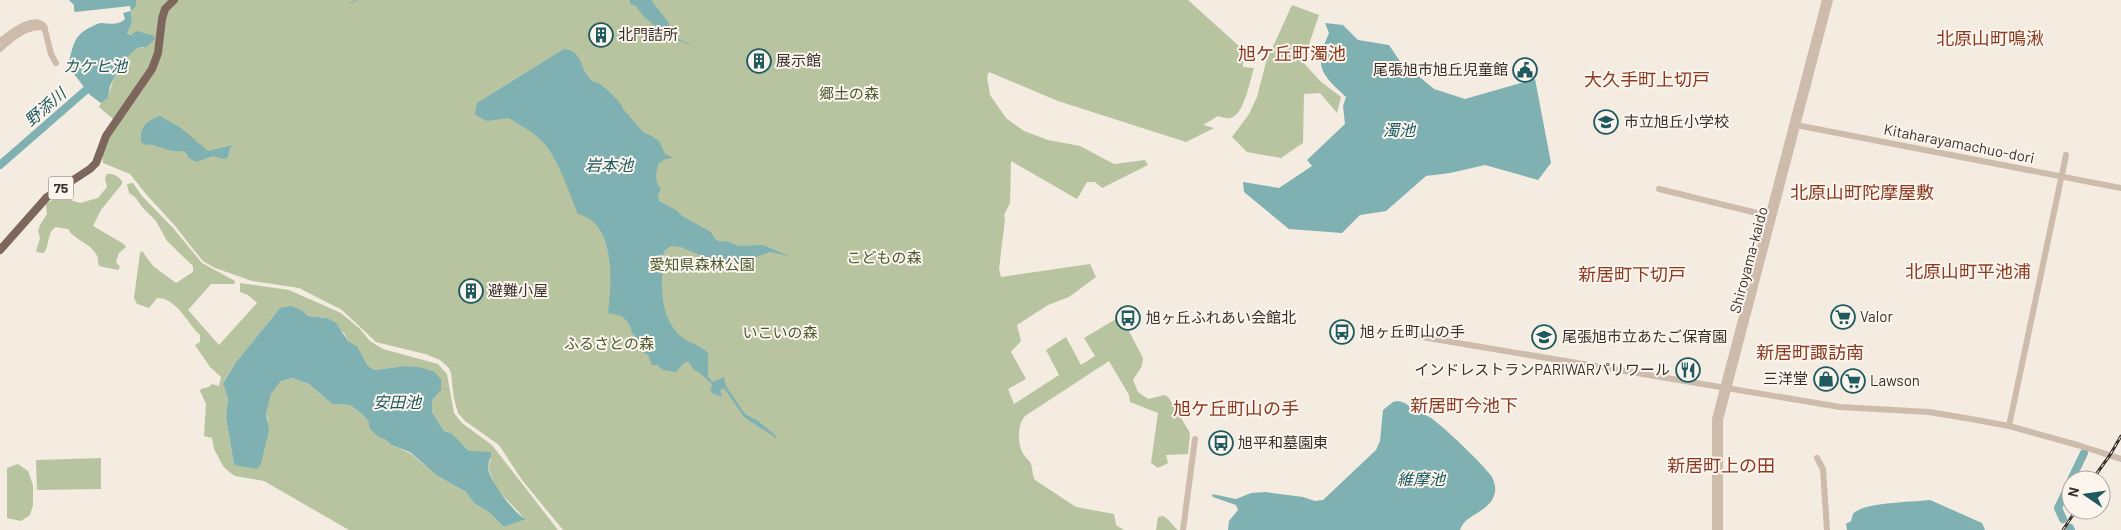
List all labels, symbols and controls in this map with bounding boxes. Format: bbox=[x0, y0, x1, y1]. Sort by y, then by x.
building icon: 北門詰所 bbox=[588, 22, 614, 48]
place label: 北門詰所 bbox=[618, 25, 678, 43]
district label: 北原山町鳴湫 bbox=[1936, 27, 2044, 49]
district label: 旭ケ丘町濁池 bbox=[1238, 42, 1346, 64]
building icon: 展示館 bbox=[746, 48, 772, 74]
place label: 展示館 bbox=[776, 51, 821, 69]
water label: カケヒ池 bbox=[63, 56, 129, 75]
public building icon: 尾張旭市旭丘児童館 bbox=[1512, 57, 1538, 83]
place label: 尾張旭市旭丘児童館 bbox=[1373, 60, 1508, 78]
district label: 大久手町上切戸 bbox=[1584, 68, 1710, 90]
water label: 野添川 bbox=[20, 82, 71, 130]
park label: 郷土の森 bbox=[819, 84, 879, 102]
school or university icon: 市立旭丘小学校 bbox=[1593, 109, 1619, 135]
place label: 市立旭丘小学校 bbox=[1624, 112, 1729, 130]
water label: 濁池 bbox=[1383, 120, 1417, 139]
street label: Kitaharayamachuo-dori bbox=[1882, 120, 2036, 166]
water label: 岩本池 bbox=[585, 155, 635, 174]
road number: 75 bbox=[48, 177, 74, 200]
district label: 北原山町陀摩屋敷 bbox=[1790, 181, 1934, 203]
street label: Shiroyama-kaido bbox=[1725, 204, 1771, 315]
park label: こどもの森 bbox=[846, 248, 922, 266]
park label: 愛知県森林公園 bbox=[649, 255, 755, 273]
district label: 北原山町平池浦 bbox=[1905, 260, 2031, 282]
district label: 新居町下切戸 bbox=[1578, 263, 1686, 285]
building icon: 避難小屋 bbox=[458, 278, 484, 304]
place label: 避難小屋 bbox=[488, 281, 548, 299]
supermarket icon: Valor bbox=[1830, 304, 1856, 330]
bus stop icon: 旭ヶ丘ふれあい会館北 bbox=[1115, 305, 1141, 331]
place label: Valor bbox=[1860, 307, 1893, 325]
place label: 旭ヶ丘ふれあい会館北 bbox=[1146, 308, 1296, 326]
bus stop icon: 旭ヶ丘町山の手 bbox=[1329, 319, 1355, 345]
place label: 旭ヶ丘町山の手 bbox=[1360, 322, 1465, 340]
park label: いこいの森 bbox=[742, 323, 818, 341]
school or university icon: 尾張旭市立あたご保育園 bbox=[1531, 324, 1557, 350]
place label: 尾張旭市立あたご保育園 bbox=[1562, 327, 1727, 345]
park label: ふるさとの森 bbox=[564, 334, 654, 352]
district label: 新居町諏訪南 bbox=[1756, 341, 1864, 363]
restaurant icon: インドレストランPARIWARパリワール bbox=[1675, 357, 1701, 383]
place label: インドレストランPARIWARパリワール bbox=[1414, 360, 1670, 378]
shop icon: 三洋堂 bbox=[1813, 366, 1839, 392]
supermarket icon: Lawson bbox=[1840, 368, 1866, 394]
place label: 三洋堂 bbox=[1763, 369, 1808, 387]
place label: Lawson bbox=[1870, 371, 1920, 389]
water label: 安田池 bbox=[373, 392, 423, 411]
district label: 新居町今池下 bbox=[1410, 394, 1518, 416]
district label: 旭ケ丘町山の手 bbox=[1173, 397, 1299, 419]
bus stop icon: 旭平和墓園東 bbox=[1208, 430, 1234, 456]
place label: 旭平和墓園東 bbox=[1238, 433, 1328, 451]
district label: 新居町上の田 bbox=[1667, 454, 1775, 476]
water label: 維摩池 bbox=[1397, 469, 1447, 488]
north arrow bbox=[2061, 470, 2111, 520]
text: N bbox=[2064, 486, 2082, 498]

